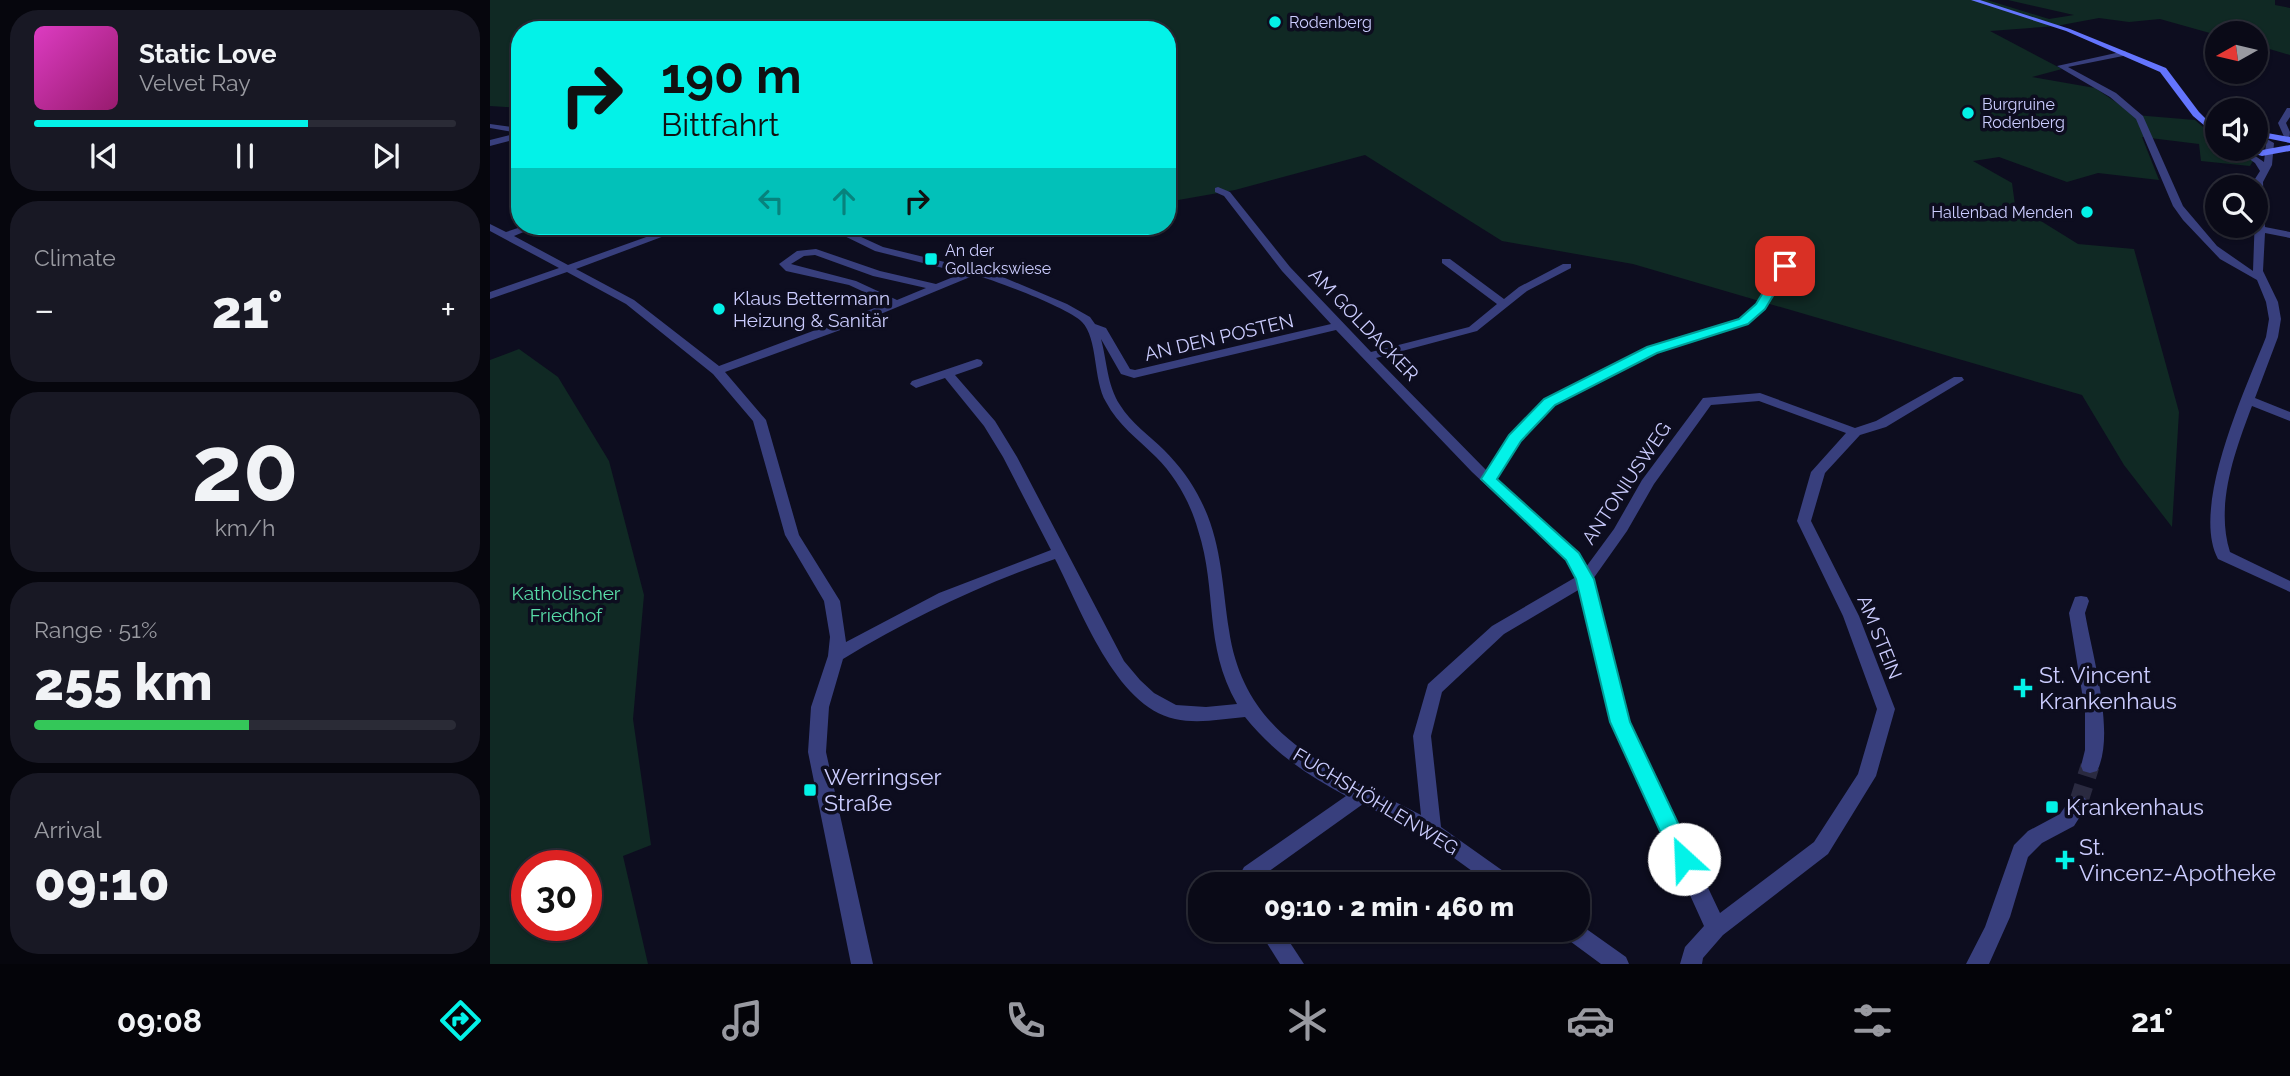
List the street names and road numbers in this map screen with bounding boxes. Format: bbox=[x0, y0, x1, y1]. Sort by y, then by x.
street label: AM GOLDACKER bbox=[1305, 263, 1423, 385]
street label: AN DEN POSTEN bbox=[1142, 309, 1296, 365]
street label: ANTONIUSWEG bbox=[1577, 418, 1675, 548]
street label: AM STEIN bbox=[1853, 592, 1907, 682]
street label: FUCHSHÖHLENWEG bbox=[1290, 743, 1462, 859]

